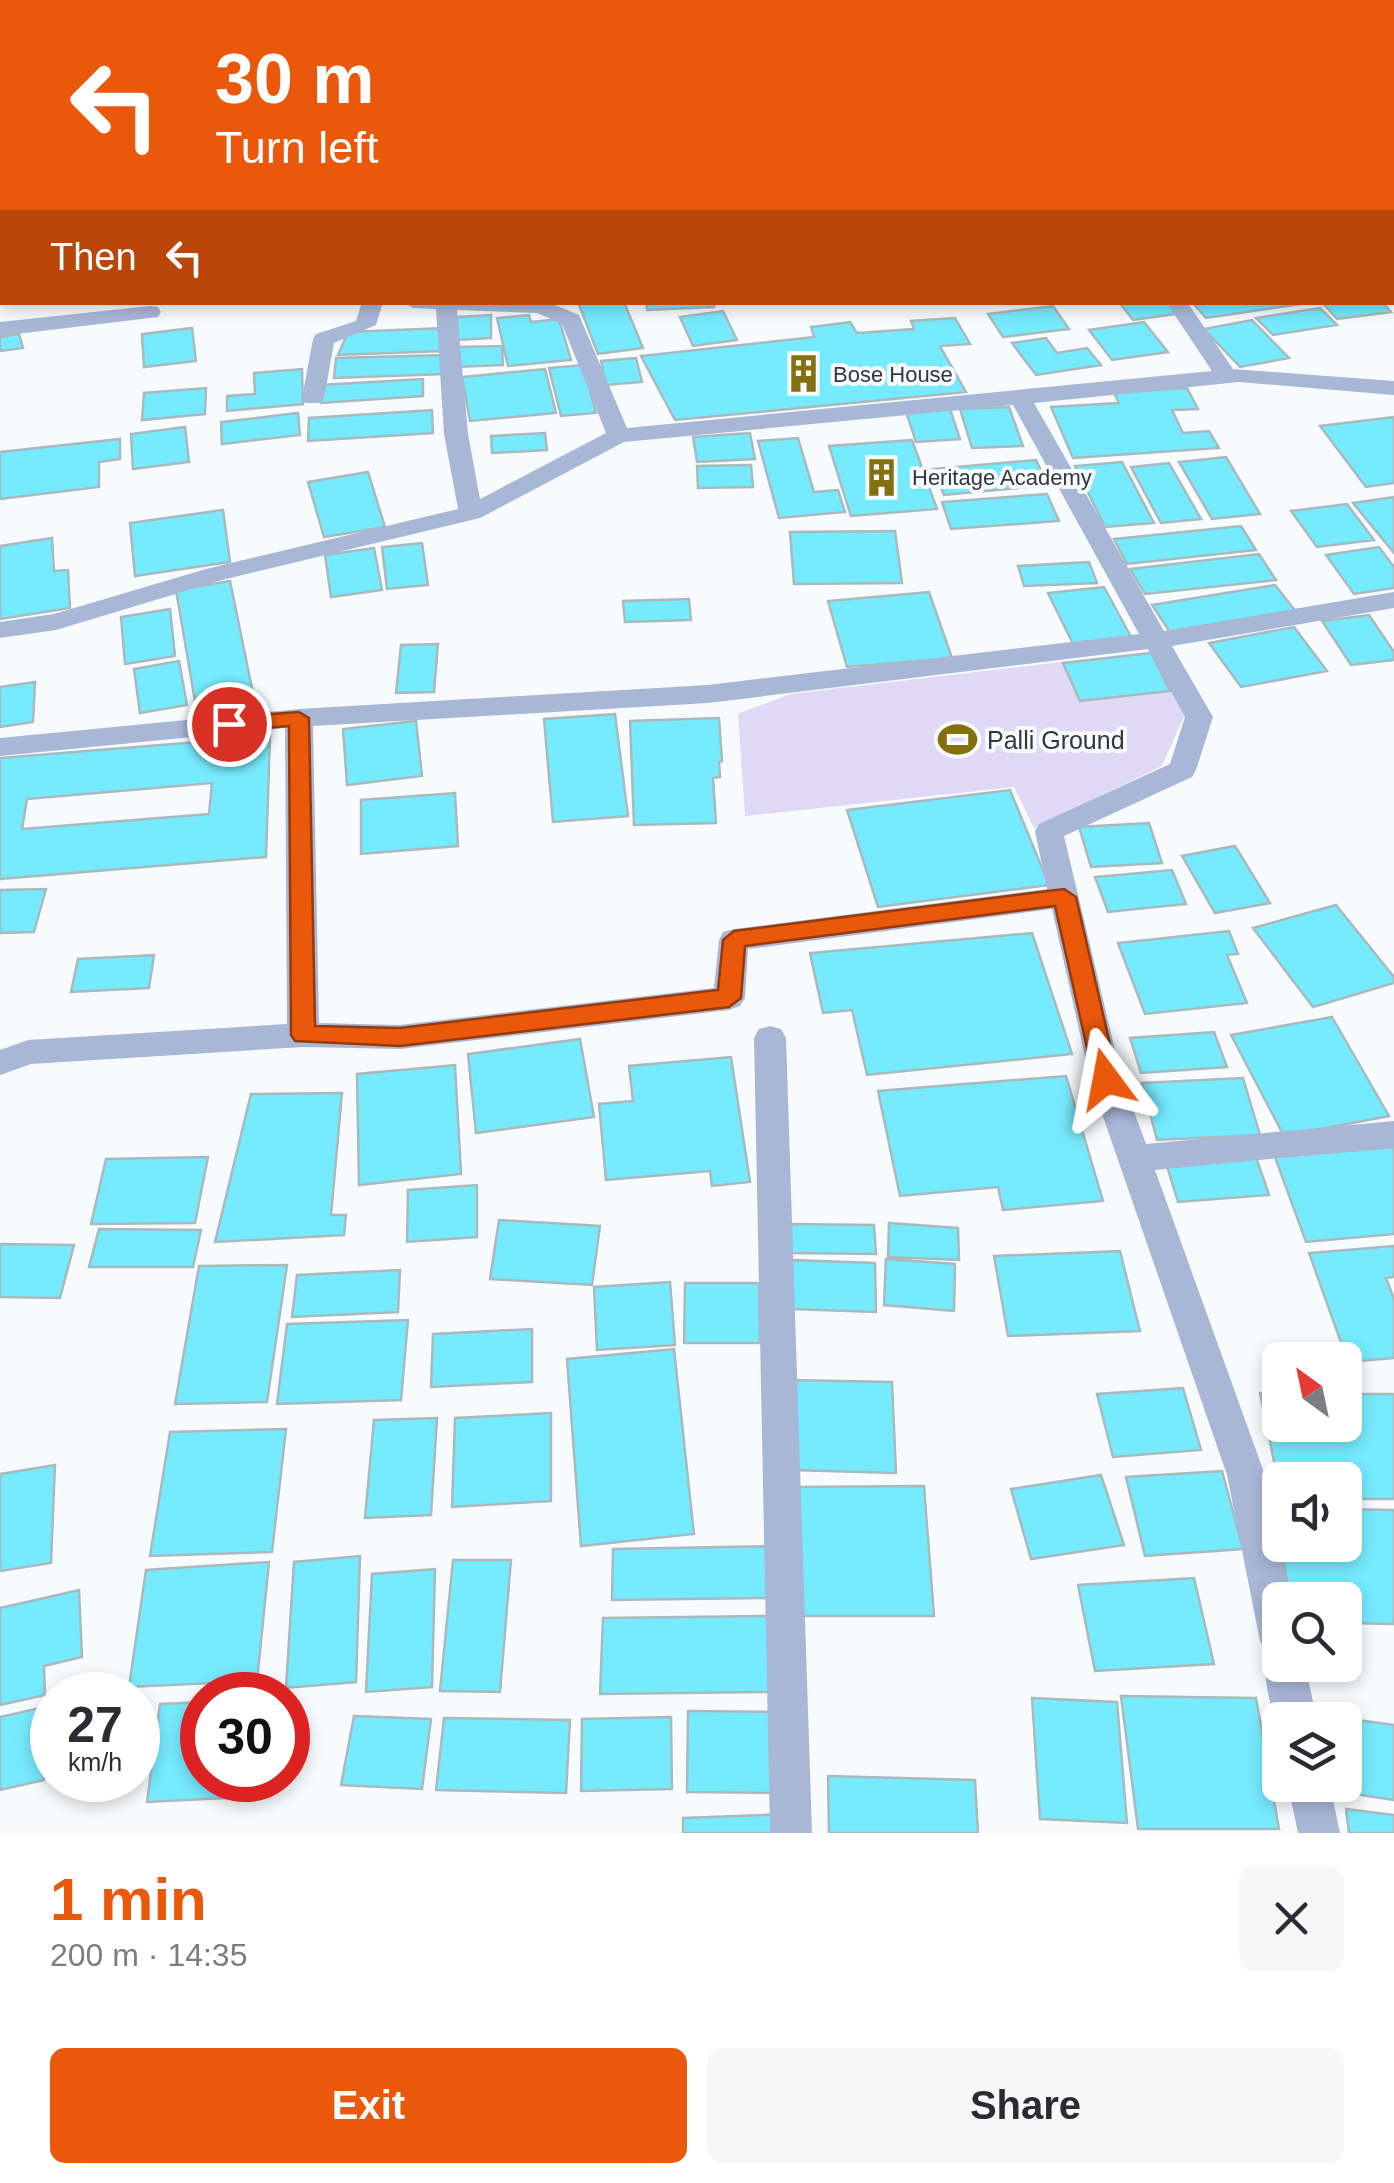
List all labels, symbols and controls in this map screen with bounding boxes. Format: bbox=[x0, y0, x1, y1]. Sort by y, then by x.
icon: left bbox=[50, 40, 180, 170]
text: 30 m bbox=[215, 40, 375, 118]
text: Turn left bbox=[215, 122, 378, 173]
icon: left bbox=[157, 230, 212, 285]
text: Then bbox=[50, 236, 137, 278]
building icon: Bose House bbox=[782, 353, 824, 395]
place label: Bose House bbox=[833, 362, 953, 387]
building icon: Heritage Academy bbox=[861, 456, 903, 498]
place label: Heritage Academy bbox=[912, 465, 1092, 490]
pin bbox=[187, 682, 272, 767]
icon: arrive bbox=[202, 697, 257, 752]
sports icon: Palli Ground bbox=[936, 719, 978, 761]
place label: Palli Ground bbox=[987, 726, 1125, 754]
position arrow bbox=[1054, 1027, 1158, 1131]
north arrow bbox=[1262, 1342, 1362, 1442]
map controls bbox=[1262, 1342, 1362, 1802]
button: sound bbox=[1262, 1462, 1362, 1562]
button: search bbox=[1262, 1582, 1362, 1682]
speed limit sign: 30 bbox=[180, 1672, 310, 1802]
text: 27 bbox=[67, 1697, 123, 1753]
button: layers bbox=[1262, 1702, 1362, 1802]
text: km/h bbox=[68, 1748, 122, 1776]
text: 1 min bbox=[50, 1866, 207, 1933]
button: close bbox=[1239, 1866, 1344, 1971]
text: 200 m · 14:35 bbox=[50, 1937, 247, 1973]
button: Exit bbox=[50, 2048, 687, 2163]
button: Share bbox=[707, 2048, 1344, 2163]

